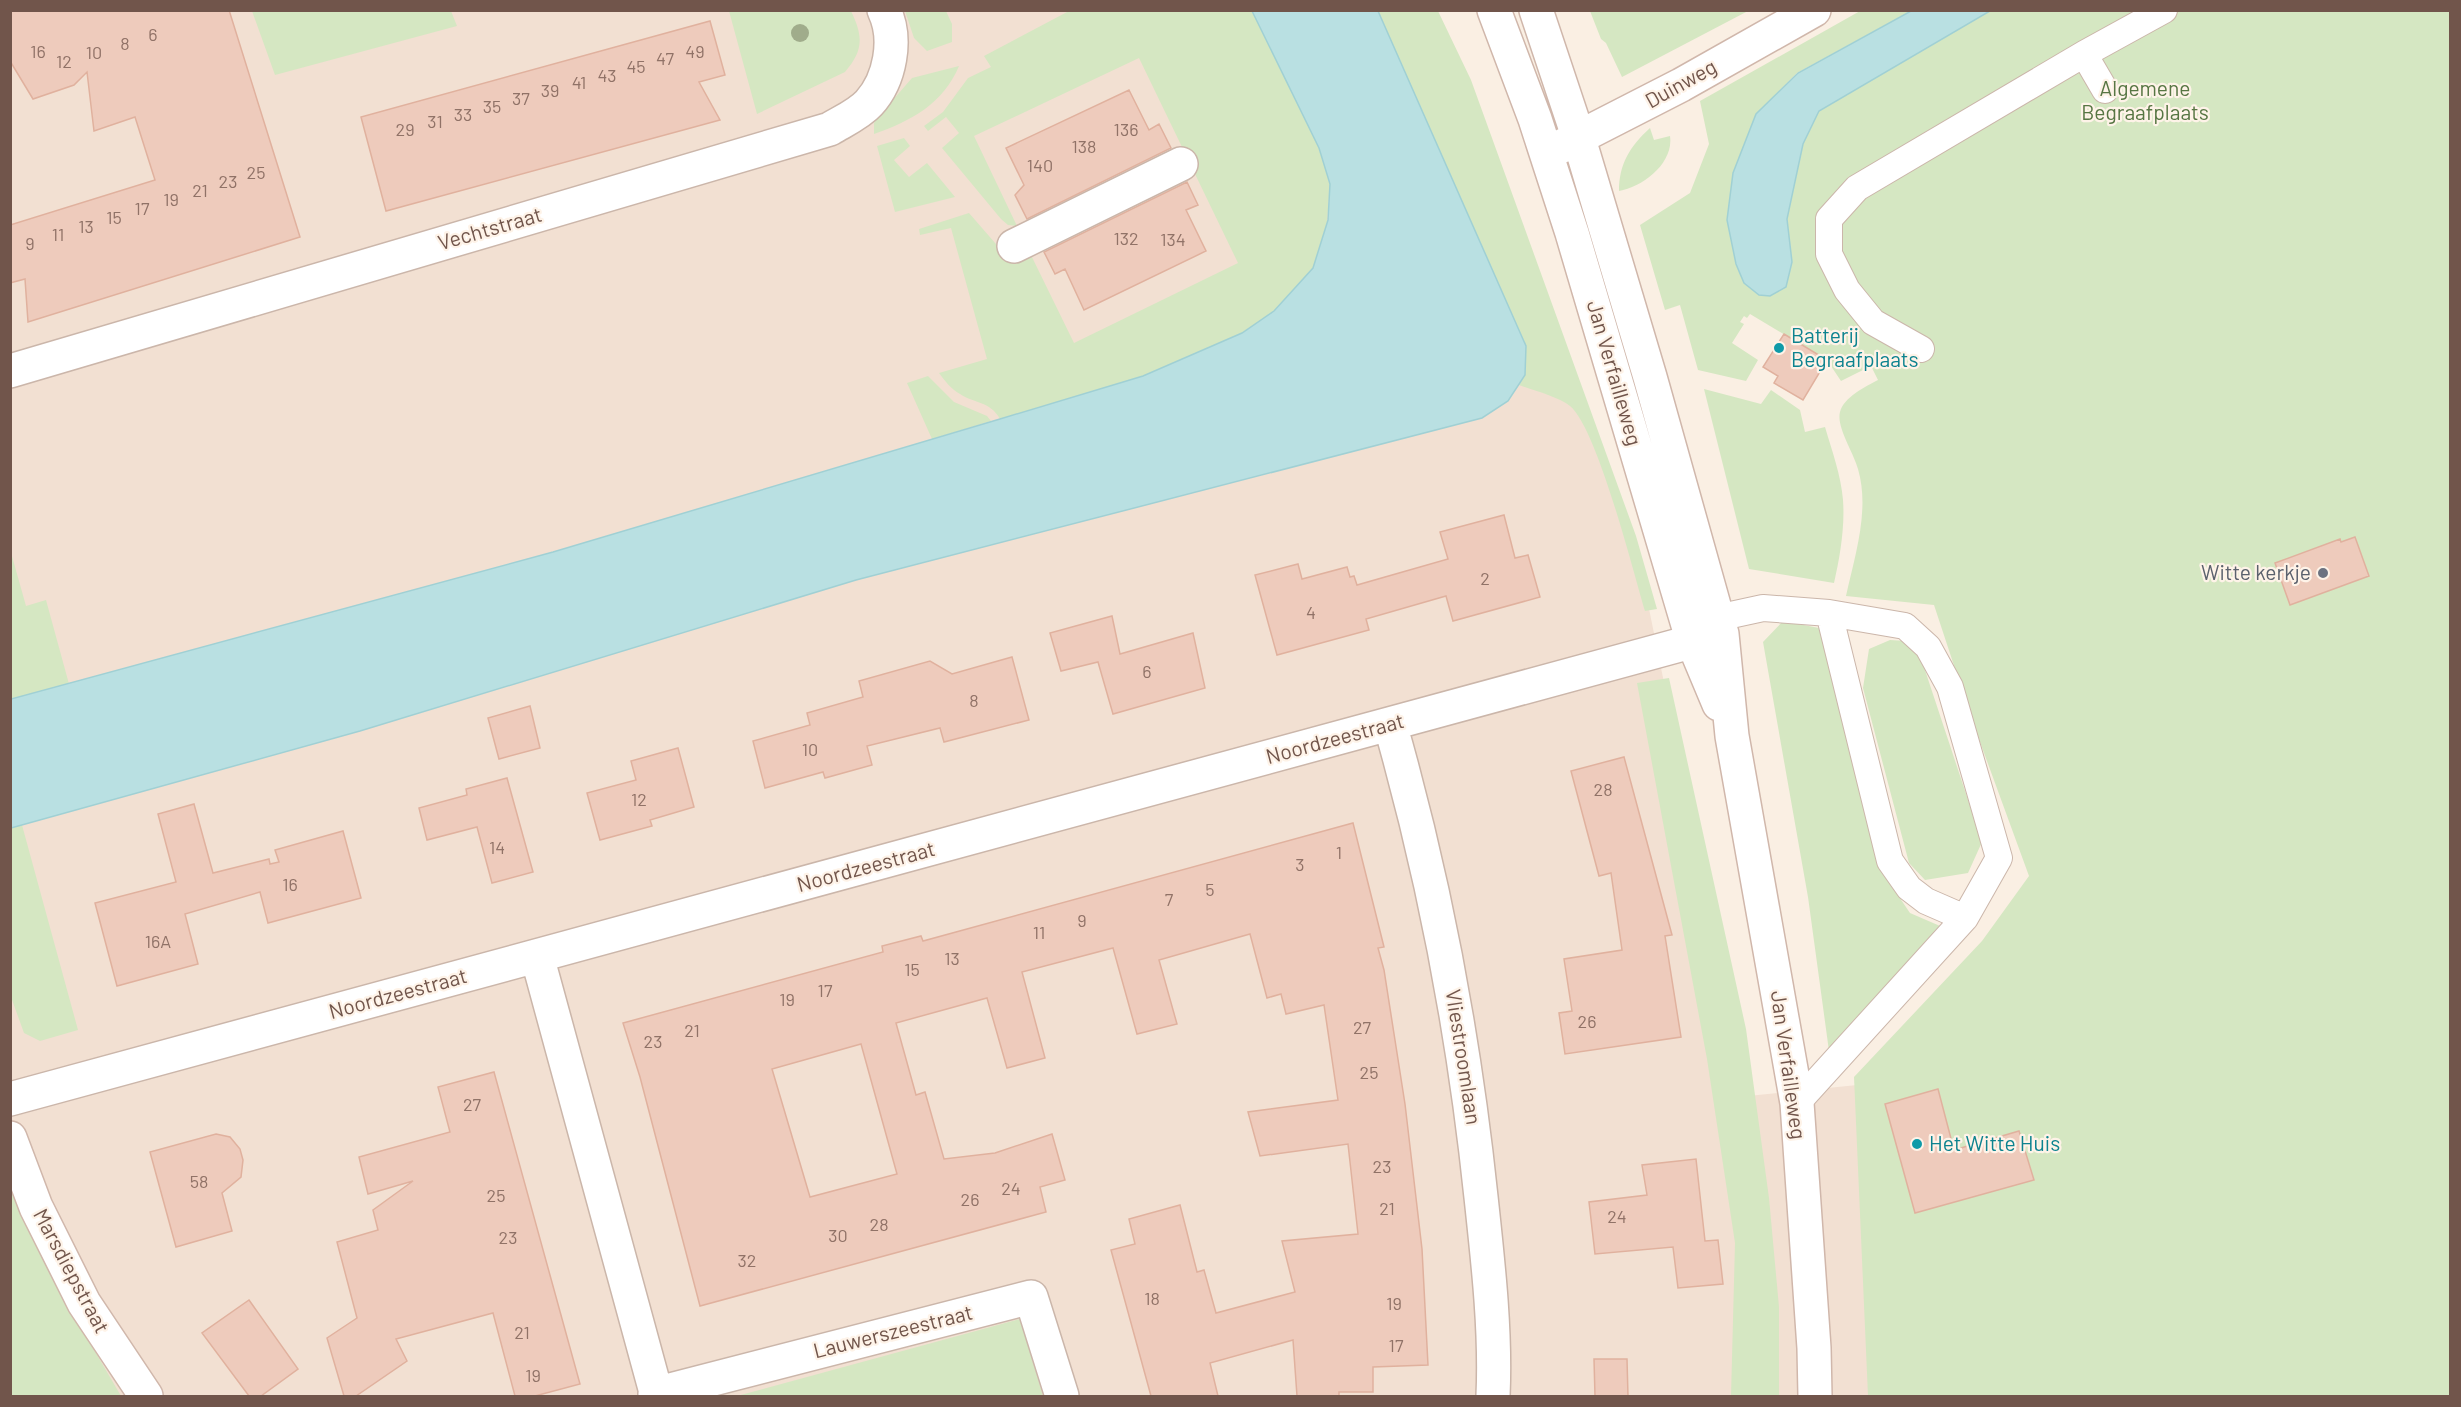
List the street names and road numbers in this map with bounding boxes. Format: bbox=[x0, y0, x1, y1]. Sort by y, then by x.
street label: Duinweg bbox=[1640, 53, 1720, 112]
street label: Vechtstraat bbox=[435, 201, 544, 254]
street label: Jan Verfailleweg bbox=[1583, 297, 1648, 448]
street label: Noordzeestraat bbox=[1263, 707, 1406, 768]
street label: Noordzeestraat bbox=[794, 835, 937, 896]
street label: Noordzeestraat bbox=[326, 962, 469, 1023]
street label: Vliestroomlaan bbox=[1441, 987, 1488, 1126]
street label: Jan Verfailleweg bbox=[1767, 989, 1812, 1141]
street label: Marsdiepstraat bbox=[29, 1204, 116, 1337]
street label: Lauwerszeestraat bbox=[810, 1299, 975, 1362]

